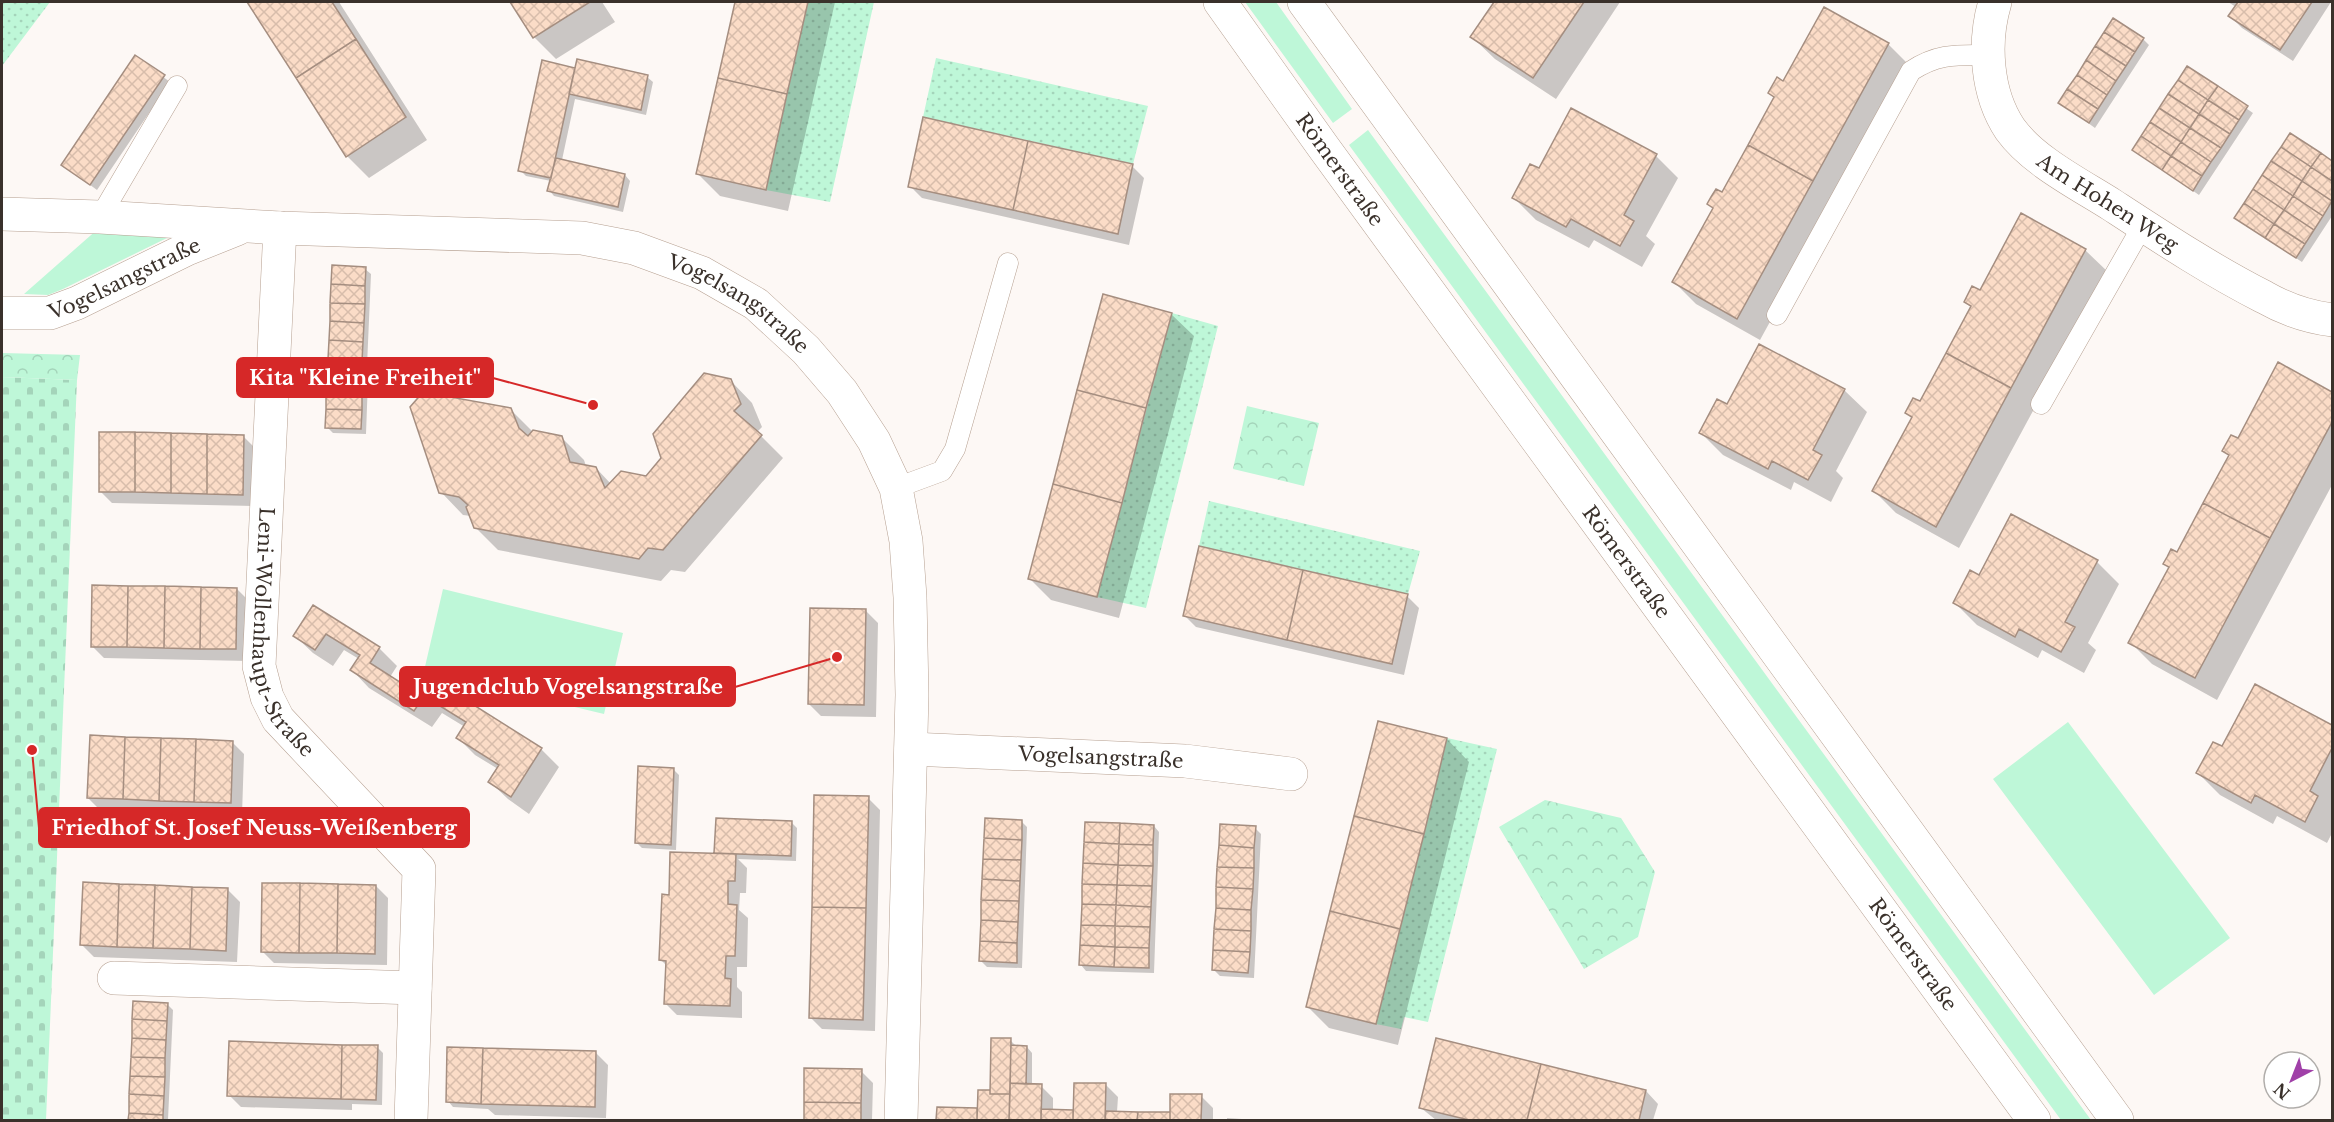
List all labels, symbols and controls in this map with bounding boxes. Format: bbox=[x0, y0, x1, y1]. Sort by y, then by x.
street label: Römerstraße bbox=[1291, 108, 1389, 231]
street label: Am Hohen Weg bbox=[2031, 148, 2184, 257]
street label: Vogelsangstraße bbox=[44, 233, 204, 325]
street label: Vogelsangstraße bbox=[663, 249, 814, 358]
callout: Kita "Kleine Freiheit" bbox=[237, 358, 493, 397]
text: Kita "Kleine Freiheit" bbox=[249, 365, 481, 391]
street label: Römerstraße bbox=[1577, 501, 1676, 623]
street label: Leni-Wollenhaupt-Straße bbox=[246, 507, 319, 762]
callout: Jugendclub Vogelsangstraße bbox=[400, 667, 735, 706]
text: Jugendclub Vogelsangstraße bbox=[409, 674, 723, 700]
street label: Vogelsangstraße bbox=[1017, 742, 1184, 773]
callout: Friedhof St. Josef Neuss-Weißenberg bbox=[39, 808, 469, 847]
text: Friedhof St. Josef Neuss-Weißenberg bbox=[51, 815, 458, 841]
street label: Römerstraße bbox=[1864, 893, 1962, 1016]
north arrow bbox=[2262, 1050, 2322, 1110]
text: N bbox=[2270, 1079, 2294, 1104]

